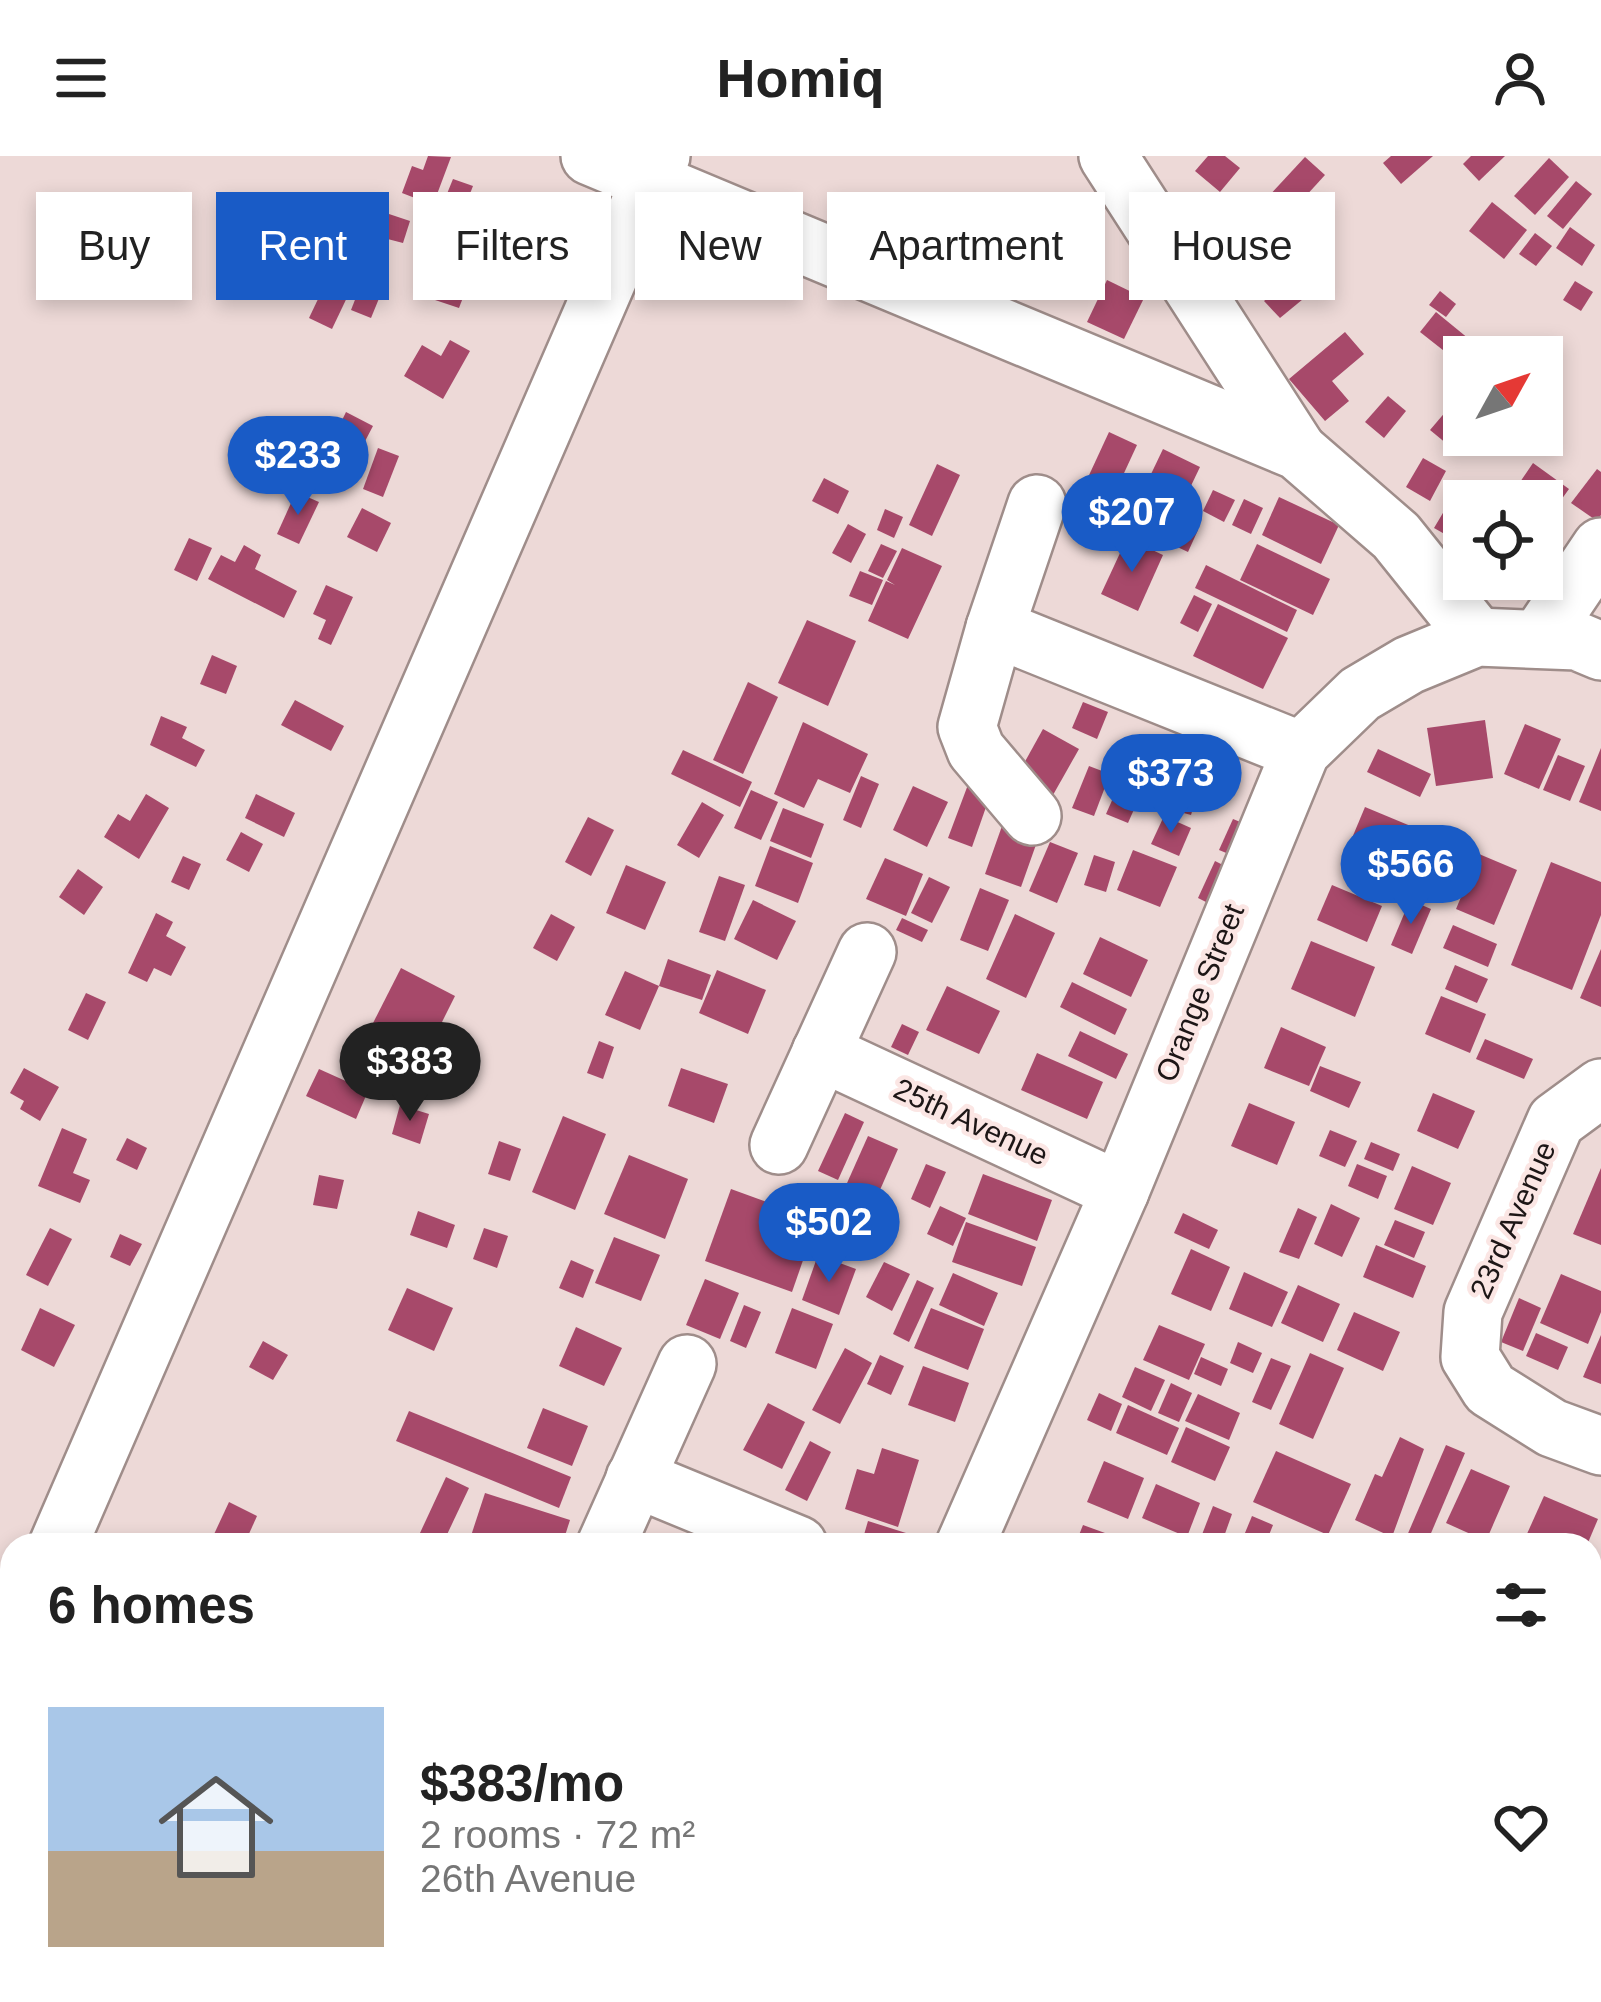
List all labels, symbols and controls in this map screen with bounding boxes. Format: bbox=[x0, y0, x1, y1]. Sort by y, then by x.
icon: menu bbox=[48, 45, 114, 111]
icon: person bbox=[1487, 45, 1553, 111]
text: Homiq bbox=[717, 48, 885, 108]
chip: Buy bbox=[36, 192, 192, 300]
chip: Rent bbox=[216, 192, 389, 300]
chip: Filters bbox=[413, 192, 611, 300]
chip: New bbox=[635, 192, 803, 300]
chip: Apartment bbox=[827, 192, 1105, 300]
chip: House bbox=[1129, 192, 1335, 300]
north arrow bbox=[1443, 336, 1563, 456]
map controls bbox=[1443, 336, 1563, 600]
pin: $233 bbox=[227, 416, 369, 518]
text: $233 bbox=[255, 433, 341, 476]
pin: $207 bbox=[1061, 473, 1203, 575]
button: locate bbox=[1443, 480, 1563, 600]
text: $207 bbox=[1089, 490, 1175, 533]
pin: $373 bbox=[1100, 734, 1242, 836]
text: $373 bbox=[1128, 751, 1214, 794]
pin: $566 bbox=[1340, 825, 1482, 927]
text: $566 bbox=[1368, 842, 1454, 885]
street label: Orange Street bbox=[1149, 899, 1250, 1086]
pin: $383 bbox=[339, 1022, 481, 1124]
text: $383 bbox=[367, 1039, 453, 1082]
street label: 25th Avenue bbox=[889, 1071, 1054, 1172]
street label: 23rd Avenue bbox=[1463, 1136, 1562, 1303]
pin: $502 bbox=[758, 1183, 900, 1285]
text: $502 bbox=[786, 1200, 872, 1243]
icon: filters bbox=[1488, 1572, 1554, 1638]
text: 6 homes bbox=[48, 1577, 255, 1634]
icon: home bbox=[144, 1755, 288, 1899]
text: $383/mo bbox=[420, 1755, 624, 1812]
icon: heart bbox=[1488, 1794, 1554, 1860]
text: 2 rooms · 72 m² bbox=[420, 1813, 695, 1856]
text: 26th Avenue bbox=[420, 1857, 636, 1900]

